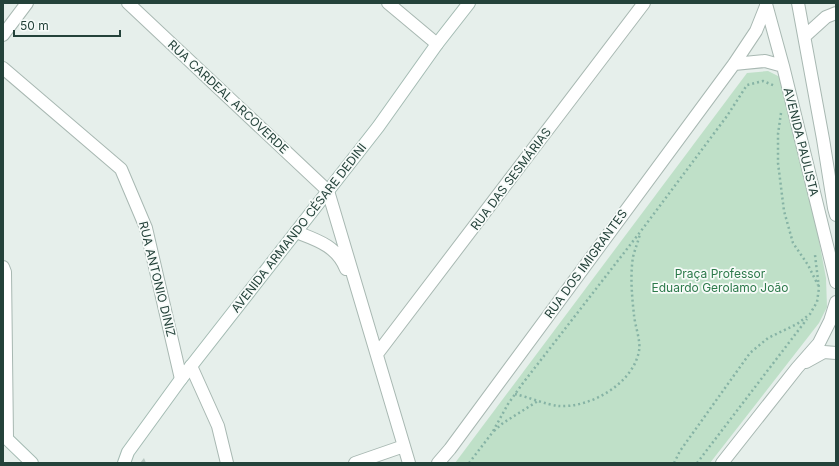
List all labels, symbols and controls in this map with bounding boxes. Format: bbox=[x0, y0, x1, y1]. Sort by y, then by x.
scale bar bbox=[14, 12, 120, 38]
text: 50 m bbox=[20, 18, 49, 33]
street label: RUA CARDEAL ARCOVERDE bbox=[165, 37, 292, 157]
street label: AVENIDA PAULISTA bbox=[781, 86, 822, 198]
street label: RUA DAS SESMÁRIAS bbox=[467, 124, 554, 233]
street label: AVENIDA ARMANDO CÉSARE DEDINI bbox=[228, 140, 369, 315]
street label: RUA DOS IMIGRANTES bbox=[541, 206, 630, 321]
street label: RUA ANTONIO DINIZ bbox=[136, 220, 179, 338]
park label: Praça Professor Eduardo Gerolamo João bbox=[652, 266, 788, 295]

